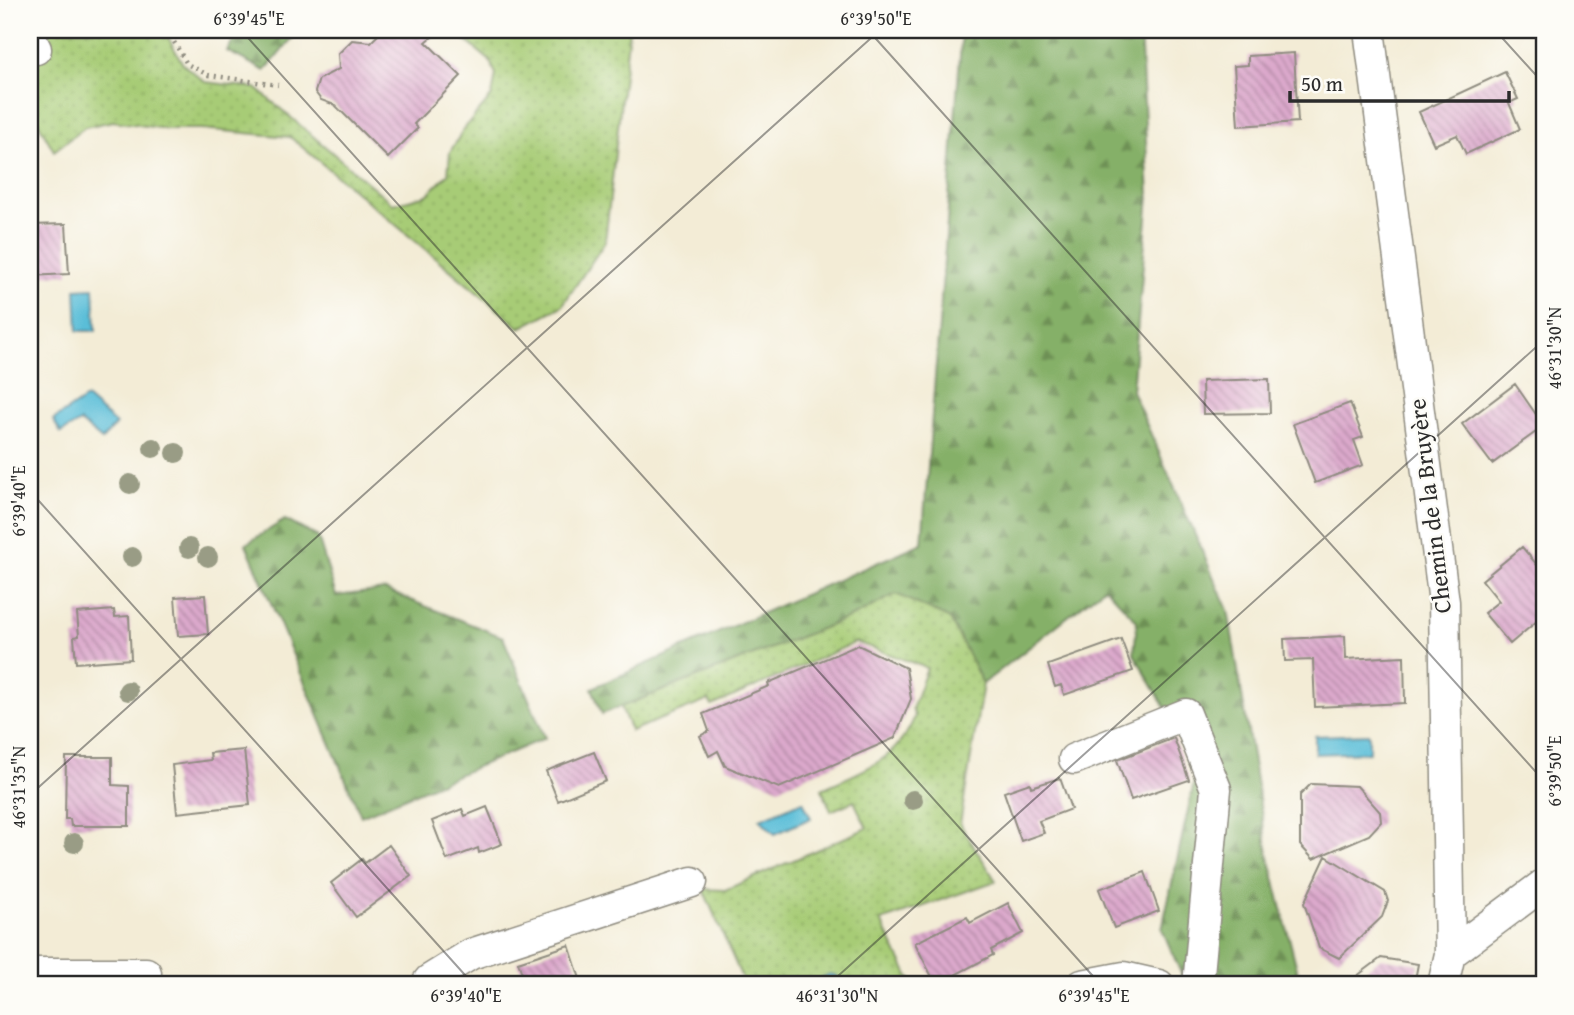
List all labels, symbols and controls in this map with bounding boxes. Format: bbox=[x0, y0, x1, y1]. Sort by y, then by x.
text: 6°39'45"E bbox=[213, 5, 285, 32]
text: 6°39'50"E bbox=[840, 5, 912, 32]
scale bar bbox=[1290, 60, 1509, 104]
text: 50 m bbox=[1301, 68, 1343, 99]
text: 46°31'30"N bbox=[1541, 306, 1568, 389]
street label: Chemin de la Bruyère bbox=[1399, 397, 1460, 615]
text: 6°39'40"E bbox=[5, 465, 32, 537]
text: 6°39'50"E bbox=[1541, 735, 1568, 807]
text: 46°31'35"N bbox=[5, 745, 32, 828]
text: 6°39'40"E bbox=[430, 982, 502, 1009]
text: 46°31'30"N bbox=[796, 982, 879, 1009]
text: 6°39'45"E bbox=[1058, 982, 1130, 1009]

